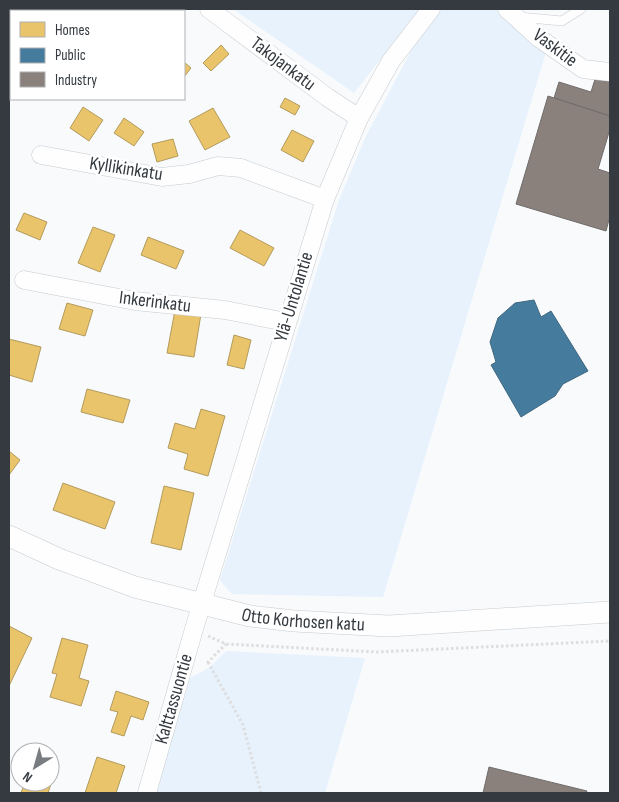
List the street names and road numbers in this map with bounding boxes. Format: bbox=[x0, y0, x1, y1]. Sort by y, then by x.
street label: Vaskitie bbox=[528, 24, 582, 72]
street label: Takojankatu bbox=[246, 32, 320, 96]
street label: Kyllikinkatu bbox=[88, 152, 164, 186]
street label: Ylä-Untolantie bbox=[269, 249, 319, 345]
street label: Inkerinkatu bbox=[118, 286, 192, 318]
street label: Otto Korhosen katu bbox=[239, 603, 365, 636]
street label: Kalttassuontie bbox=[150, 651, 198, 747]

